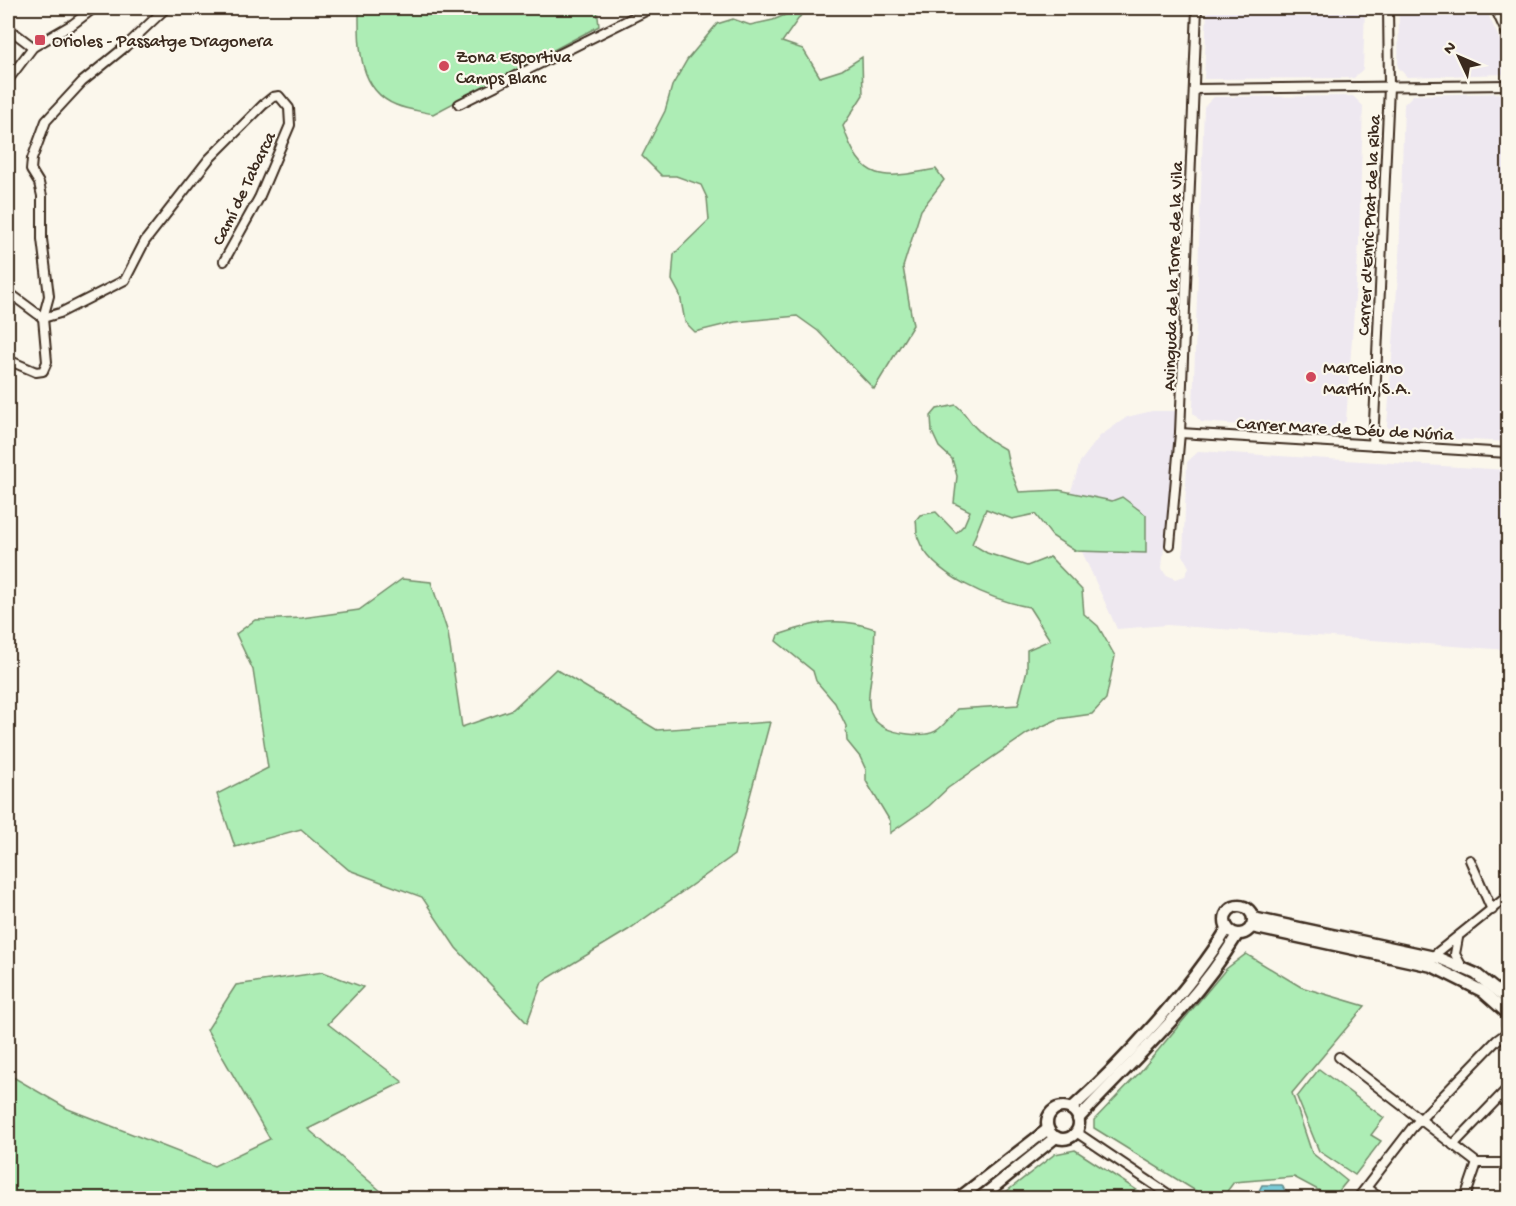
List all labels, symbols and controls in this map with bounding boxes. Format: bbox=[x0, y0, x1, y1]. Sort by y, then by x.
north arrow bbox=[1429, 27, 1489, 87]
place label: Orioles - Passatge Dragonera bbox=[52, 32, 274, 53]
marker: Orioles - Passatge Dragonera bbox=[33, 33, 47, 47]
text: N bbox=[1440, 38, 1462, 59]
place label: Zona Esportiva Camps Blanc bbox=[456, 48, 572, 90]
marker: Zona Esportiva Camps Blanc bbox=[437, 59, 451, 73]
street label: Carrer d'Enric Prat de la Riba bbox=[1354, 113, 1387, 336]
street label: Camí de Tabarca bbox=[209, 128, 282, 249]
street label: Avinguda de la Torre de la Vila bbox=[1160, 160, 1189, 391]
place label: Marceliano Martín, S.A. bbox=[1323, 359, 1412, 401]
marker: Marceliano Martín, S.A. bbox=[1304, 370, 1318, 384]
street label: Carrer Mare de Déu de Núria bbox=[1236, 414, 1455, 447]

